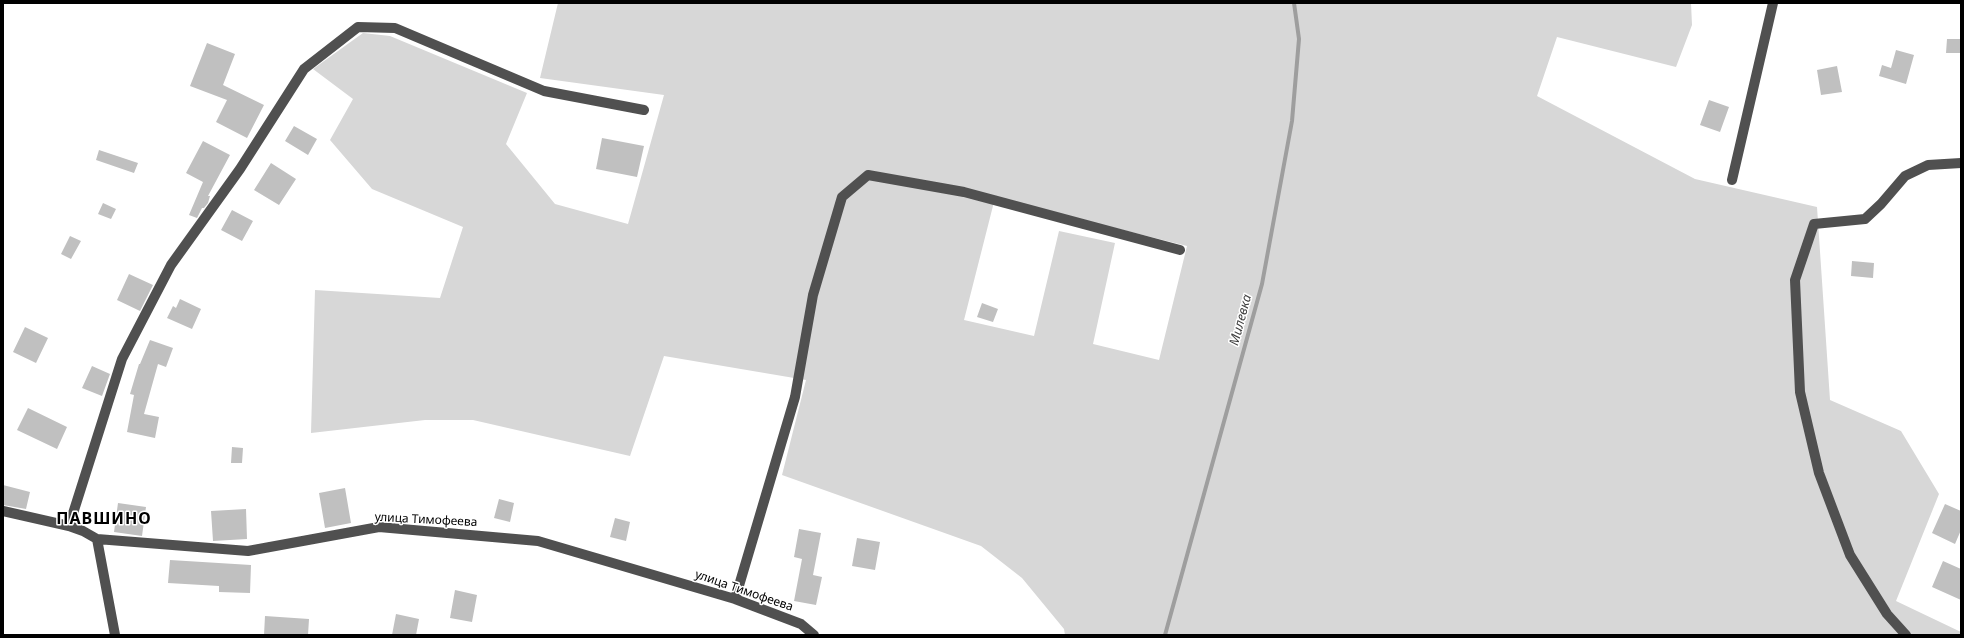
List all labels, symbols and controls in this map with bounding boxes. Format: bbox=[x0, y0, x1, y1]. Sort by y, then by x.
water label: Милевка bbox=[1227, 293, 1255, 347]
district label: ПАВШИНО bbox=[56, 509, 152, 529]
street label: улица Тимофеева bbox=[374, 510, 478, 530]
street label: улица Тимофеева bbox=[693, 567, 795, 615]

